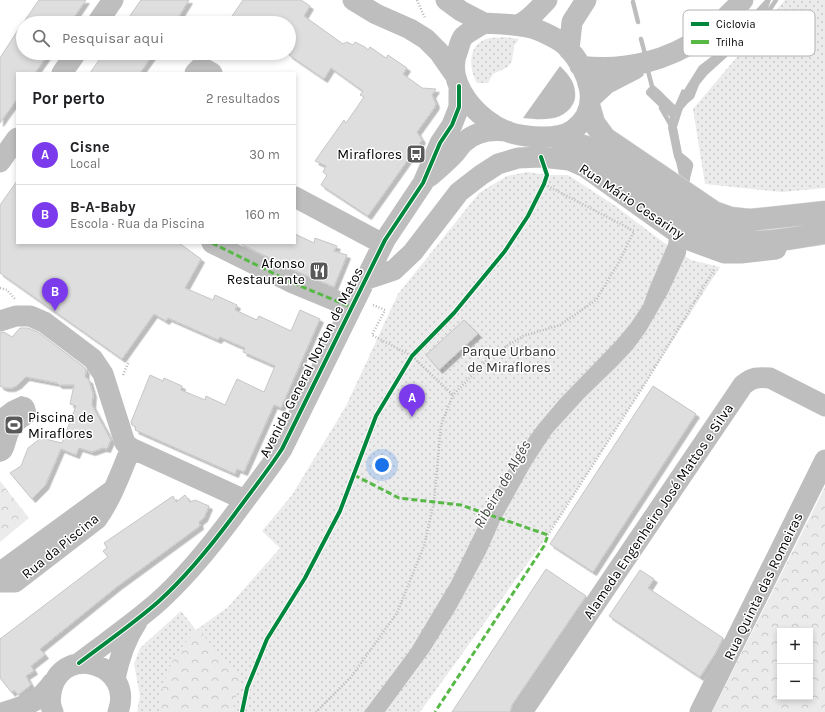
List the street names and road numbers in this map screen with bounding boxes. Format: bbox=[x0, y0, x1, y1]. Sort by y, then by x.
street label: Rua Mário Cesariny bbox=[576, 160, 688, 243]
street label: Avenida General Norton de Matos bbox=[256, 264, 367, 460]
street label: Alameda Engenheiro José Mattos e Silva bbox=[580, 400, 737, 622]
street label: Rua da Piscina bbox=[18, 510, 102, 583]
street label: Rua Quinta das Romeiras bbox=[720, 510, 807, 663]

